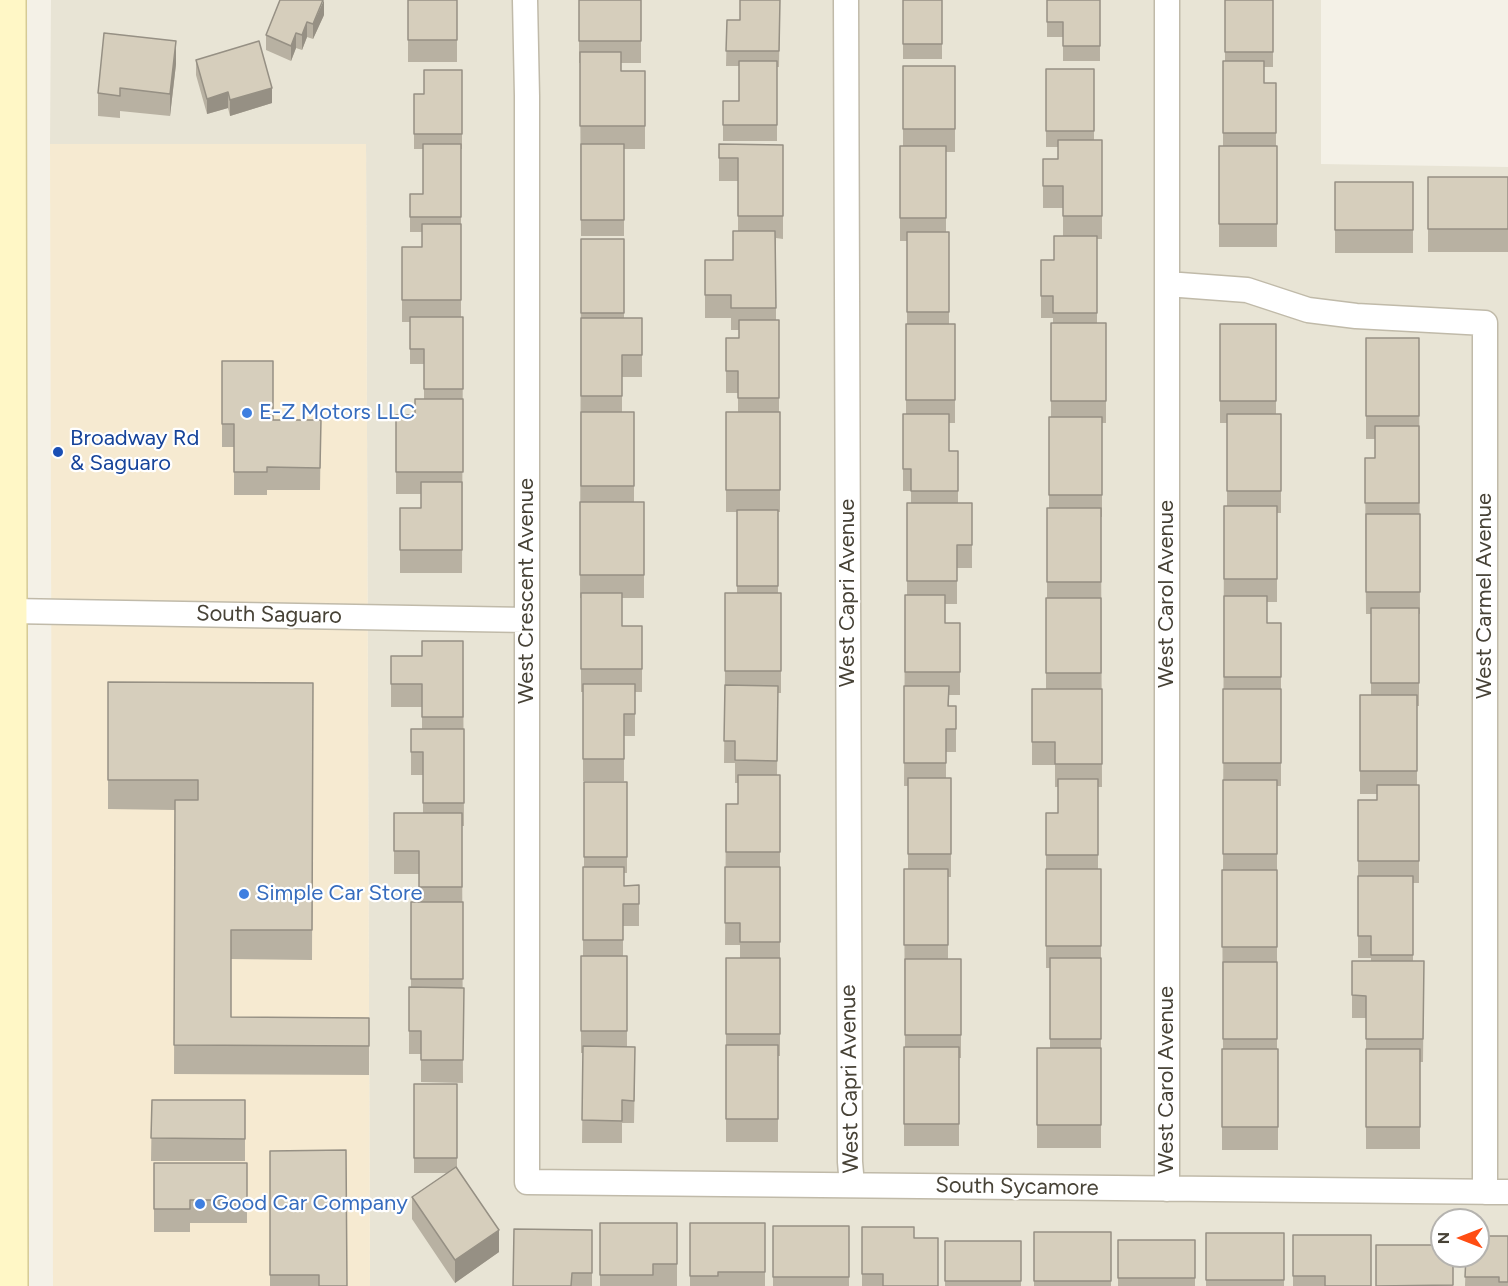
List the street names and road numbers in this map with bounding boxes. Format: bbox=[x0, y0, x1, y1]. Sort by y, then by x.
street label: West Crescent Avenue bbox=[514, 478, 540, 704]
street label: West Carmel Avenue bbox=[1472, 493, 1498, 699]
street label: West Capri Avenue bbox=[835, 499, 861, 687]
street label: West Carol Avenue bbox=[1154, 500, 1180, 688]
street label: South Saguaro bbox=[196, 601, 342, 629]
street label: West Capri Avenue bbox=[835, 984, 865, 1174]
street label: West Carol Avenue bbox=[1154, 986, 1180, 1174]
street label: South Sycamore bbox=[935, 1172, 1099, 1202]

